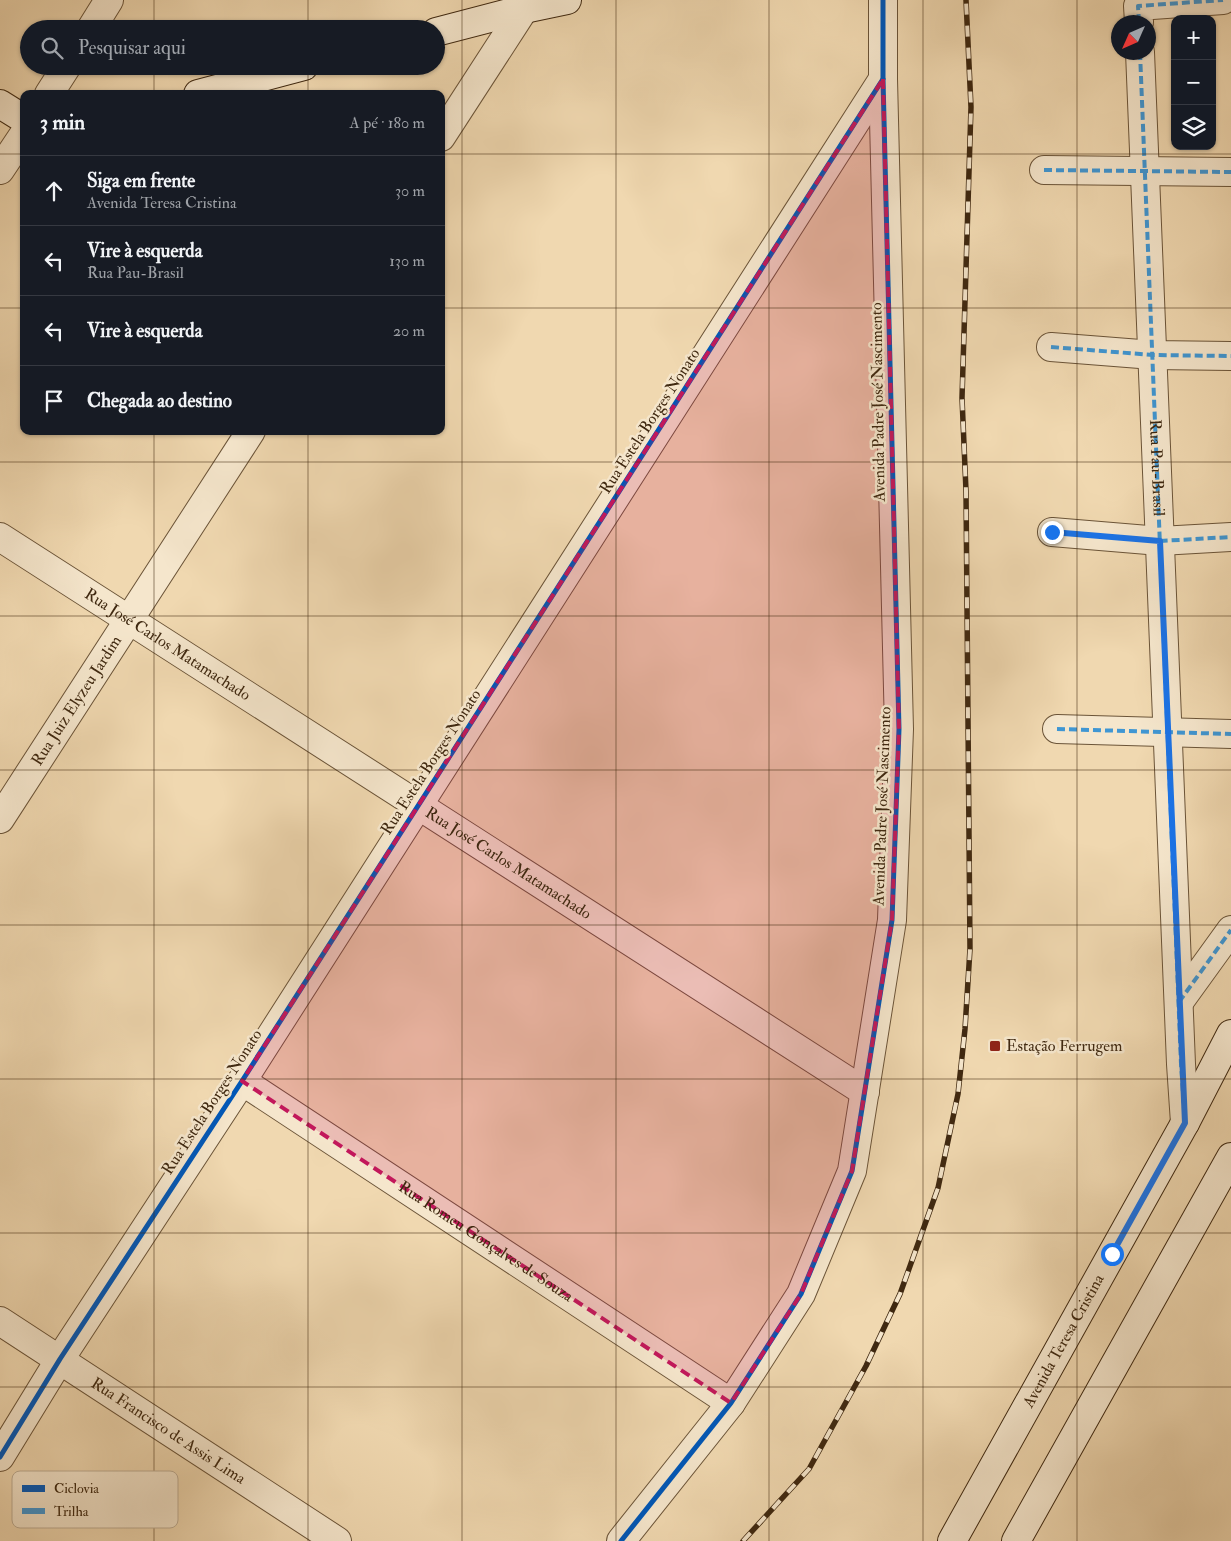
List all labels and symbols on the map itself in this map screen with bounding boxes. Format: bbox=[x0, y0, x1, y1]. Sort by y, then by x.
north arrow bbox=[1111, 15, 1156, 60]
street label: Avenida Padre José Nascimento bbox=[866, 302, 891, 503]
street label: Rua Estela Borges Nonato bbox=[596, 344, 705, 497]
street label: Rua Pau-Brasil bbox=[1145, 419, 1169, 517]
route end bbox=[1041, 521, 1064, 544]
street label: Rua José Carlos Matamachado bbox=[81, 584, 255, 705]
street label: Rua Juiz Elyzeu Jardim bbox=[27, 631, 126, 770]
street label: Rua Estela Borges Nonato bbox=[377, 685, 486, 838]
street label: Avenida Padre José Nascimento bbox=[868, 706, 896, 907]
street label: Rua José Carlos Matamachado bbox=[422, 803, 595, 924]
street label: Rua Estela Borges Nonato bbox=[158, 1025, 267, 1178]
place label: Estação Ferrugem bbox=[1006, 1036, 1123, 1056]
marker: Estação Ferrugem bbox=[988, 1039, 1002, 1053]
street label: Rua Romeu Gonçalves de Souza bbox=[395, 1177, 577, 1307]
route start bbox=[1101, 1243, 1124, 1266]
street label: Avenida Teresa Cristina bbox=[1018, 1270, 1109, 1412]
street label: Rua Francisco de Assis Lima bbox=[87, 1373, 250, 1489]
legend bbox=[12, 1471, 178, 1528]
text: Ciclovia bbox=[54, 1480, 99, 1497]
text: Trilha bbox=[54, 1503, 89, 1520]

